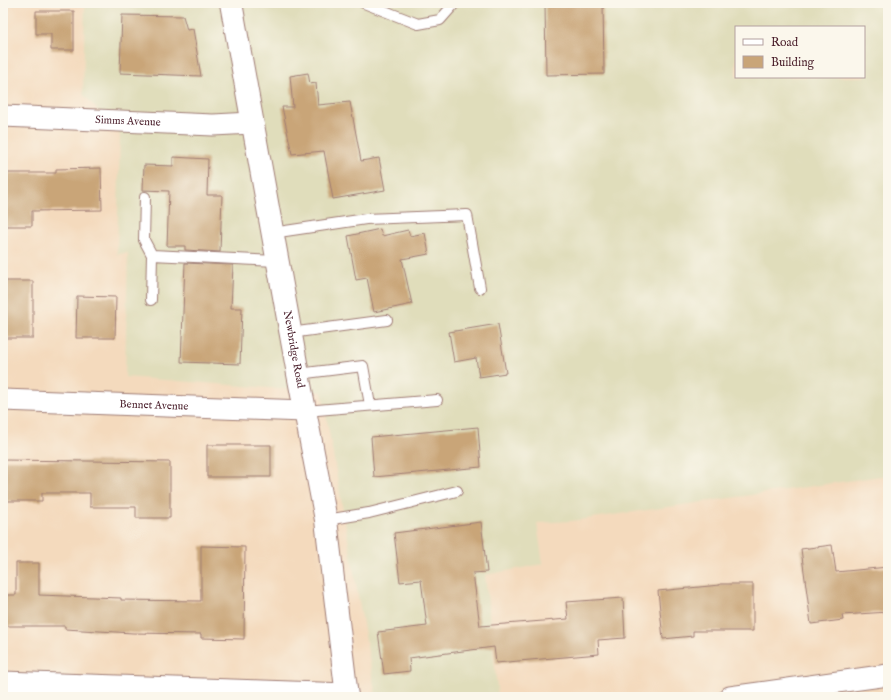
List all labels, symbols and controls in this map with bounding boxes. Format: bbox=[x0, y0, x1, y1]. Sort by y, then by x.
legend bbox=[735, 26, 865, 78]
text: Road bbox=[771, 35, 799, 50]
text: Building bbox=[771, 55, 815, 70]
street label: Simms Avenue bbox=[95, 113, 161, 130]
street label: Newbridge Road bbox=[280, 310, 308, 389]
street label: Bennet Avenue bbox=[119, 397, 189, 414]

